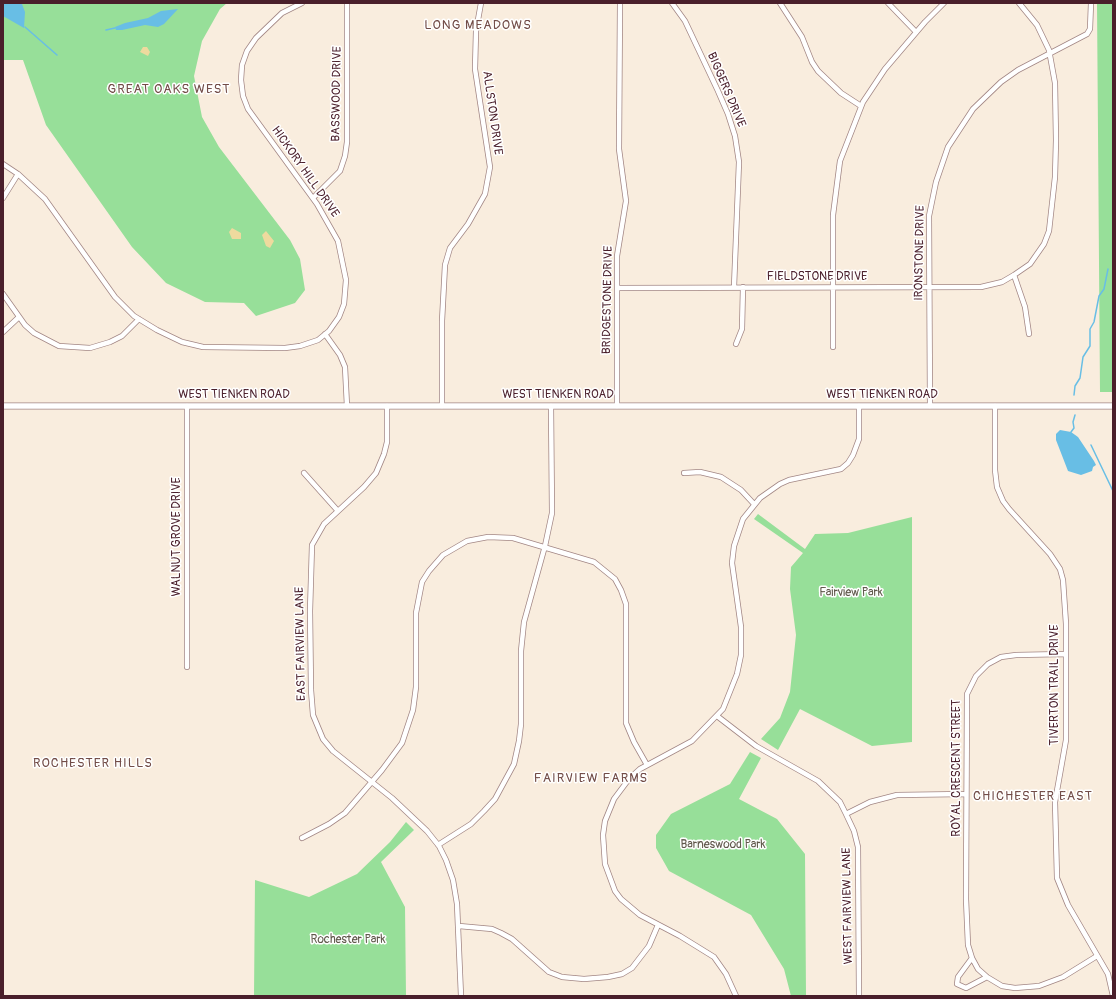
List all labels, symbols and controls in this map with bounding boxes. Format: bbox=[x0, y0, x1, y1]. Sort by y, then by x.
district label: LONG MEADOWS bbox=[424, 18, 532, 34]
street label: BASSWOOD DRIVE bbox=[329, 46, 345, 142]
street label: BIGGERS DRIVE bbox=[704, 50, 748, 130]
street label: ALLSTON DRIVE bbox=[479, 70, 505, 156]
district label: GREAT OAKS WEST bbox=[108, 82, 230, 98]
street label: HICKORY HILL DRIVE bbox=[268, 124, 342, 220]
street label: IRONSTONE DRIVE bbox=[912, 205, 928, 301]
street label: BRIDGESTONE DRIVE bbox=[600, 246, 616, 354]
street label: FIELDSTONE DRIVE bbox=[767, 270, 867, 284]
street label: WEST TIENKEN ROAD bbox=[178, 388, 290, 402]
street label: WEST TIENKEN ROAD bbox=[502, 388, 614, 402]
street label: WEST TIENKEN ROAD bbox=[826, 388, 938, 402]
street label: WALNUT GROVE DRIVE bbox=[170, 477, 184, 597]
park label: Fairview Park bbox=[819, 586, 883, 600]
street label: EAST FAIRVIEW LANE bbox=[293, 587, 309, 701]
street label: TIVERTON TRAIL DRIVE bbox=[1048, 625, 1062, 745]
street label: ROYAL CRESCENT STREET bbox=[950, 699, 964, 837]
district label: ROCHESTER HILLS bbox=[33, 756, 153, 772]
district label: FAIRVIEW FARMS bbox=[534, 771, 648, 787]
district label: CHICHESTER EAST bbox=[973, 789, 1093, 805]
park label: Barneswood Park bbox=[680, 838, 766, 852]
street label: WEST FAIRVIEW LANE bbox=[840, 848, 856, 964]
park label: Rochester Park bbox=[310, 933, 386, 947]

